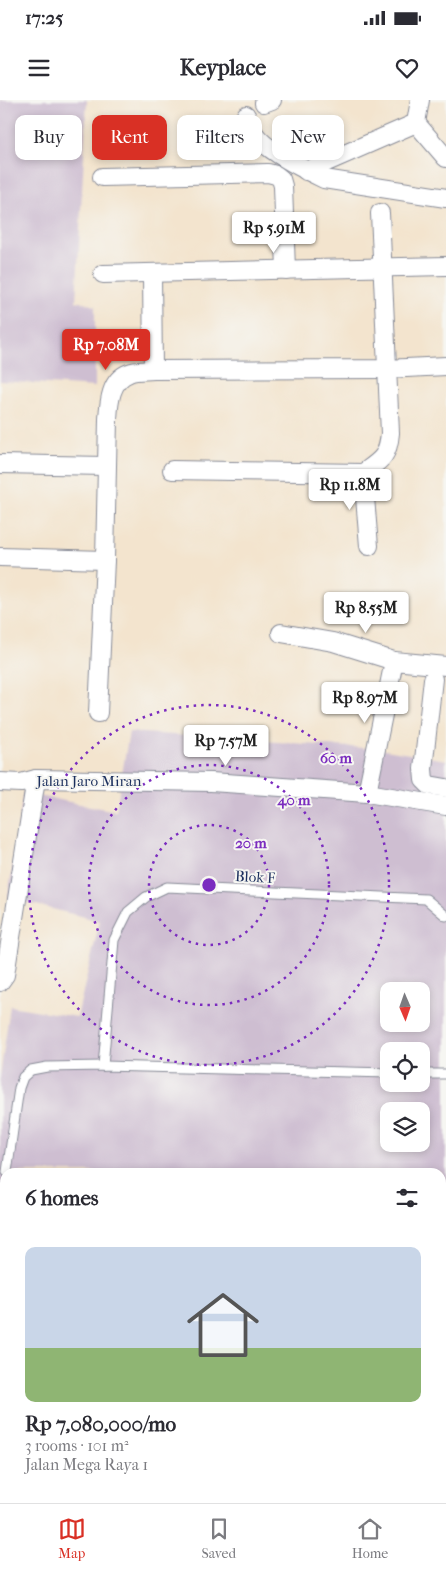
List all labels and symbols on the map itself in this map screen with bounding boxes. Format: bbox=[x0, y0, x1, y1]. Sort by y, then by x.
pin: Rp 5.91M bbox=[222, 212, 326, 254]
pin: Rp 7.08M bbox=[54, 328, 158, 371]
pin: Rp 11.8M bbox=[298, 468, 402, 511]
pin: Rp 8.55M bbox=[314, 592, 418, 634]
pin: Rp 8.97M bbox=[313, 682, 417, 724]
pin: Rp 7.57M bbox=[174, 724, 278, 767]
text: 60 m bbox=[320, 749, 353, 767]
street label: Jalan Jaro Miran bbox=[36, 772, 142, 790]
text: 40 m bbox=[277, 791, 311, 809]
text: 20 m bbox=[235, 834, 267, 852]
street label: Blok F bbox=[234, 867, 276, 887]
centre of rings bbox=[200, 876, 218, 894]
north arrow bbox=[380, 982, 430, 1032]

